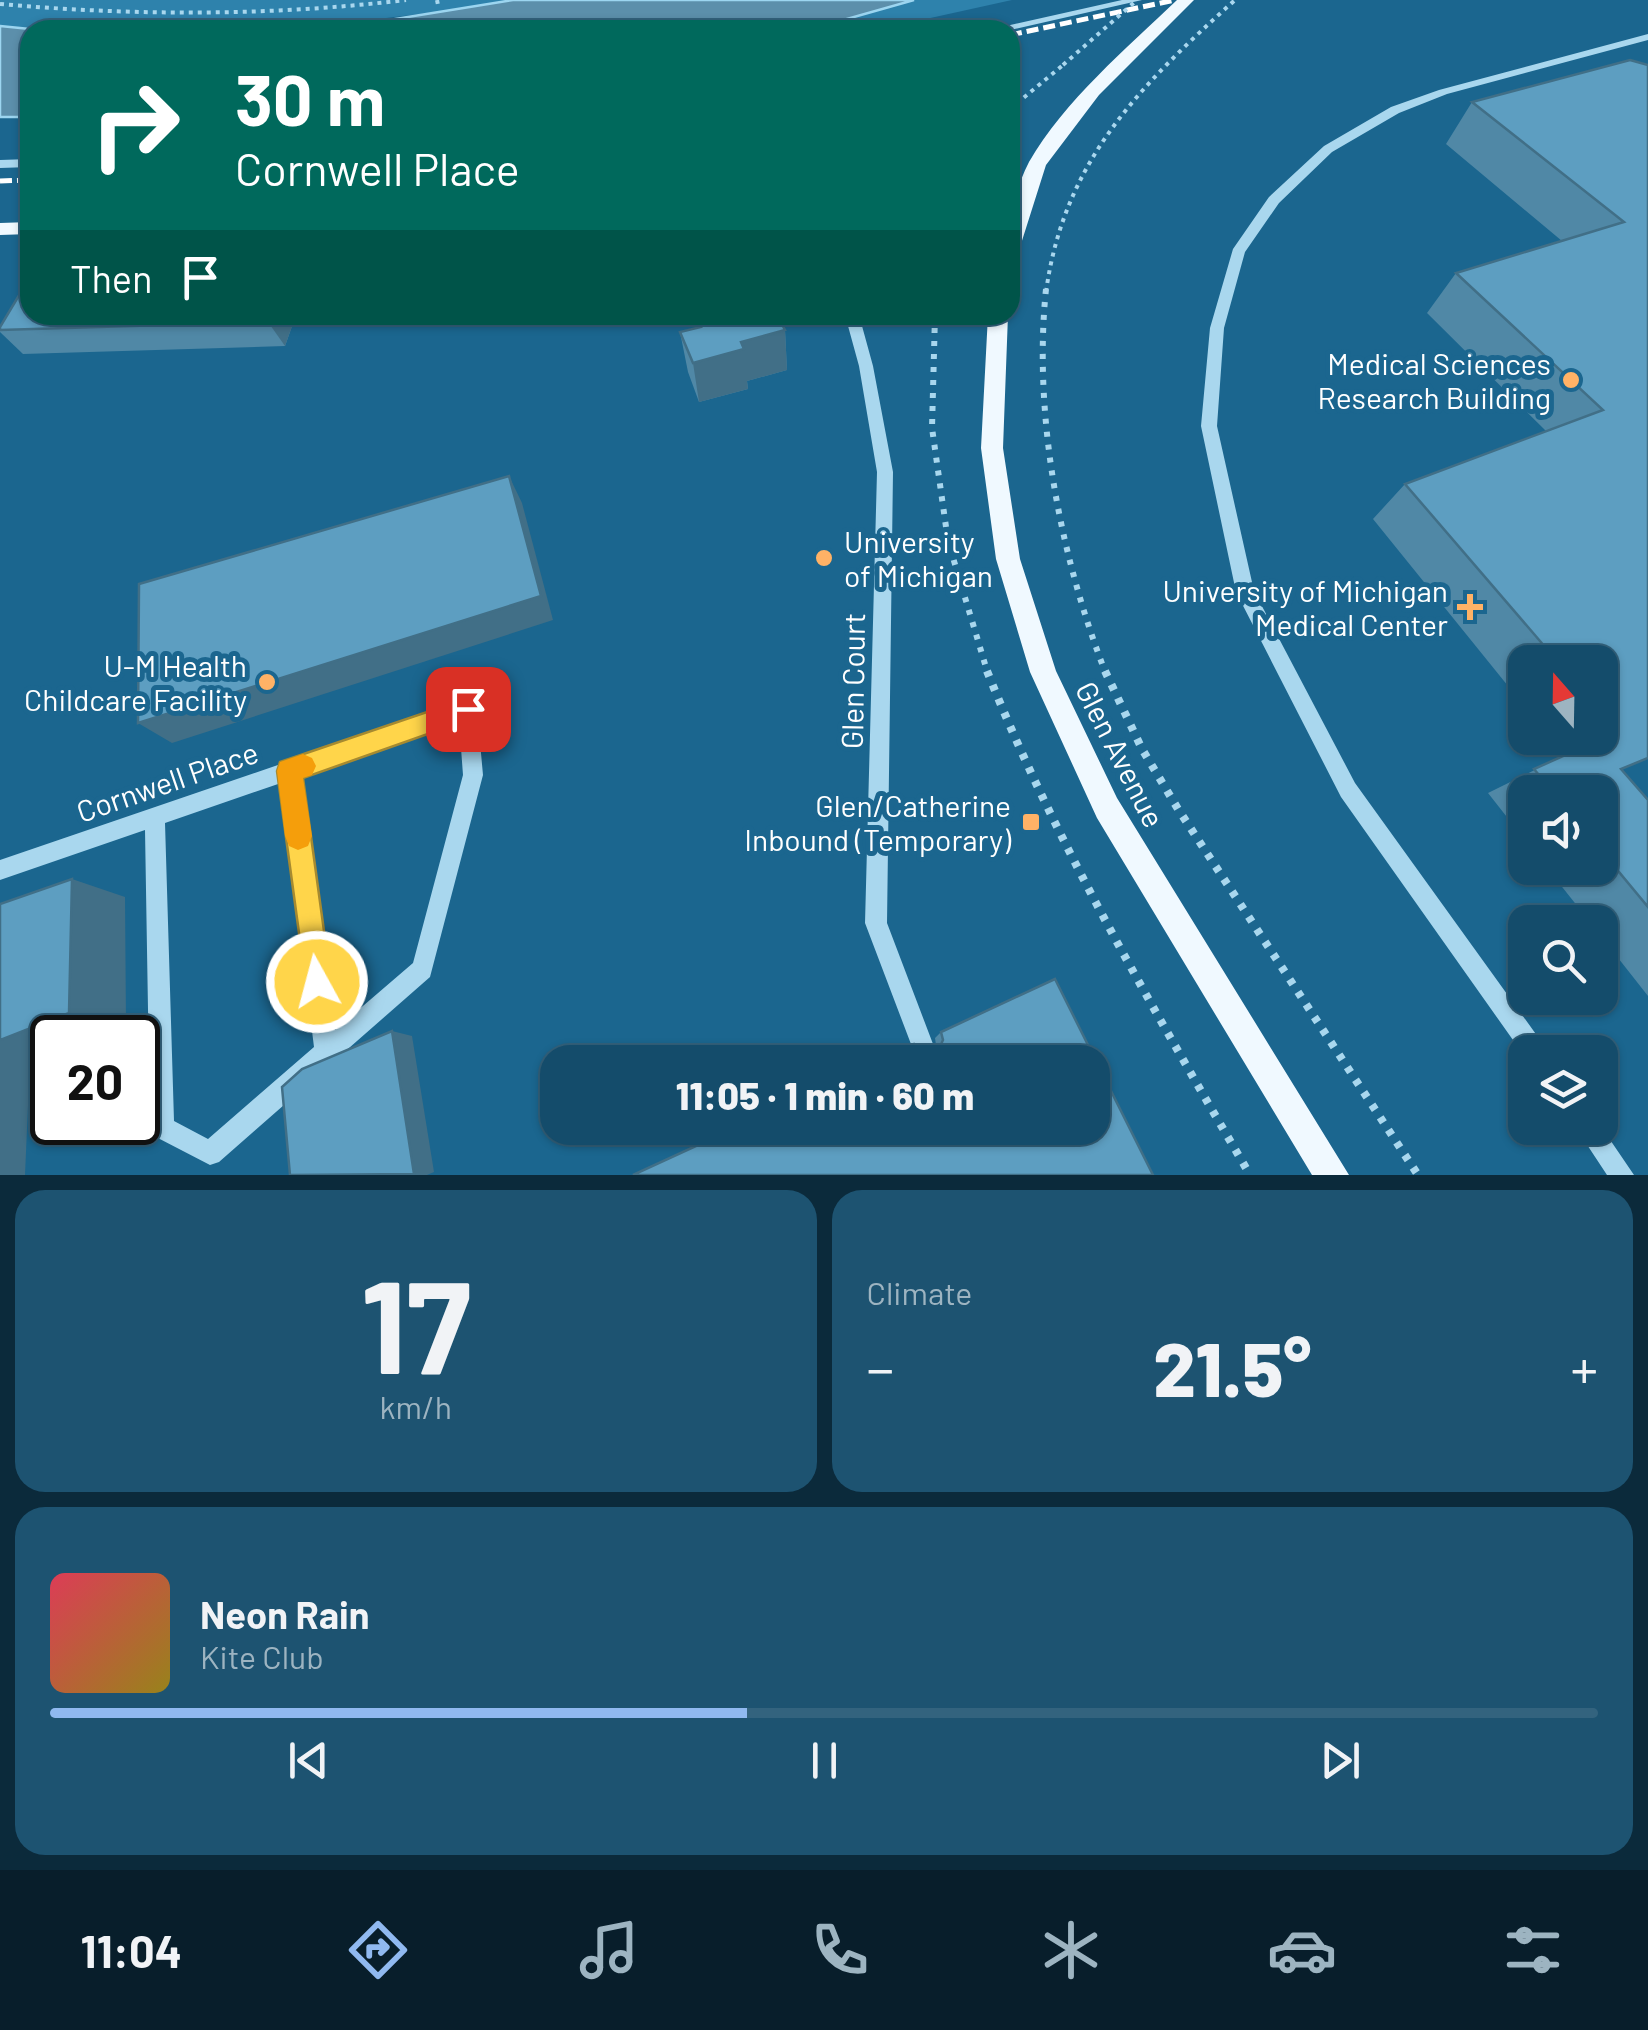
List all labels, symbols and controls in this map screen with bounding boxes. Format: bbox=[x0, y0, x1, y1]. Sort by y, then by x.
text: 30 m bbox=[235, 56, 385, 140]
icon: right bbox=[70, 60, 200, 190]
text: Cornwell Place bbox=[235, 141, 520, 195]
icon: arrive bbox=[173, 250, 228, 305]
text: Then bbox=[70, 255, 153, 301]
place label: Medical Sciences Research Building bbox=[1318, 345, 1551, 415]
marker: Medical Sciences Research Building bbox=[1560, 369, 1582, 391]
place label: University of Michigan bbox=[844, 523, 993, 593]
marker: University of Michigan bbox=[813, 547, 835, 569]
place label: University of Michigan Medical Center bbox=[1162, 572, 1448, 642]
marker: University of Michigan Medical Center bbox=[1457, 594, 1483, 620]
street label: Glen Court bbox=[833, 613, 871, 749]
north arrow bbox=[1508, 645, 1618, 755]
map controls bbox=[1508, 645, 1618, 1145]
place label: U-M Health Childcare Facility bbox=[24, 647, 247, 717]
pin bbox=[426, 667, 511, 752]
marker: U-M Health Childcare Facility bbox=[256, 671, 278, 693]
street label: Glen Avenue bbox=[1069, 675, 1173, 833]
icon: arrive bbox=[441, 682, 496, 737]
street label: Cornwell Place bbox=[71, 733, 263, 829]
button: sound bbox=[1508, 775, 1618, 885]
place label: Glen/Catherine Inbound (Temporary) bbox=[744, 787, 1011, 857]
marker: Glen/Catherine Inbound (Temporary) bbox=[1020, 811, 1042, 833]
button: search bbox=[1508, 905, 1618, 1015]
position arrow bbox=[265, 930, 369, 1034]
speed limit sign: 20 bbox=[30, 1015, 160, 1145]
button: layers bbox=[1508, 1035, 1618, 1145]
text: 11:05 · 1 min · 60 m bbox=[676, 1072, 974, 1118]
text: 17 bbox=[360, 1244, 471, 1400]
text: Climate bbox=[867, 1273, 972, 1311]
text: 21.5° bbox=[1153, 1322, 1311, 1412]
text: − bbox=[867, 1334, 894, 1400]
text: + bbox=[1570, 1334, 1598, 1400]
text: km/h bbox=[380, 1387, 452, 1425]
text: Neon Rain bbox=[200, 1591, 369, 1637]
text: Kite Club bbox=[200, 1637, 324, 1675]
icon: previous bbox=[281, 1733, 336, 1788]
icon: pause bbox=[797, 1733, 852, 1788]
icon: next bbox=[1313, 1733, 1368, 1788]
icon: directions bbox=[343, 1915, 413, 1985]
icon: music bbox=[574, 1915, 644, 1985]
icon: phone bbox=[805, 1915, 875, 1985]
icon: climate bbox=[1036, 1915, 1106, 1985]
icon: car bbox=[1267, 1915, 1337, 1985]
icon: filters bbox=[1498, 1915, 1568, 1985]
text: 11:04 bbox=[80, 1923, 182, 1977]

